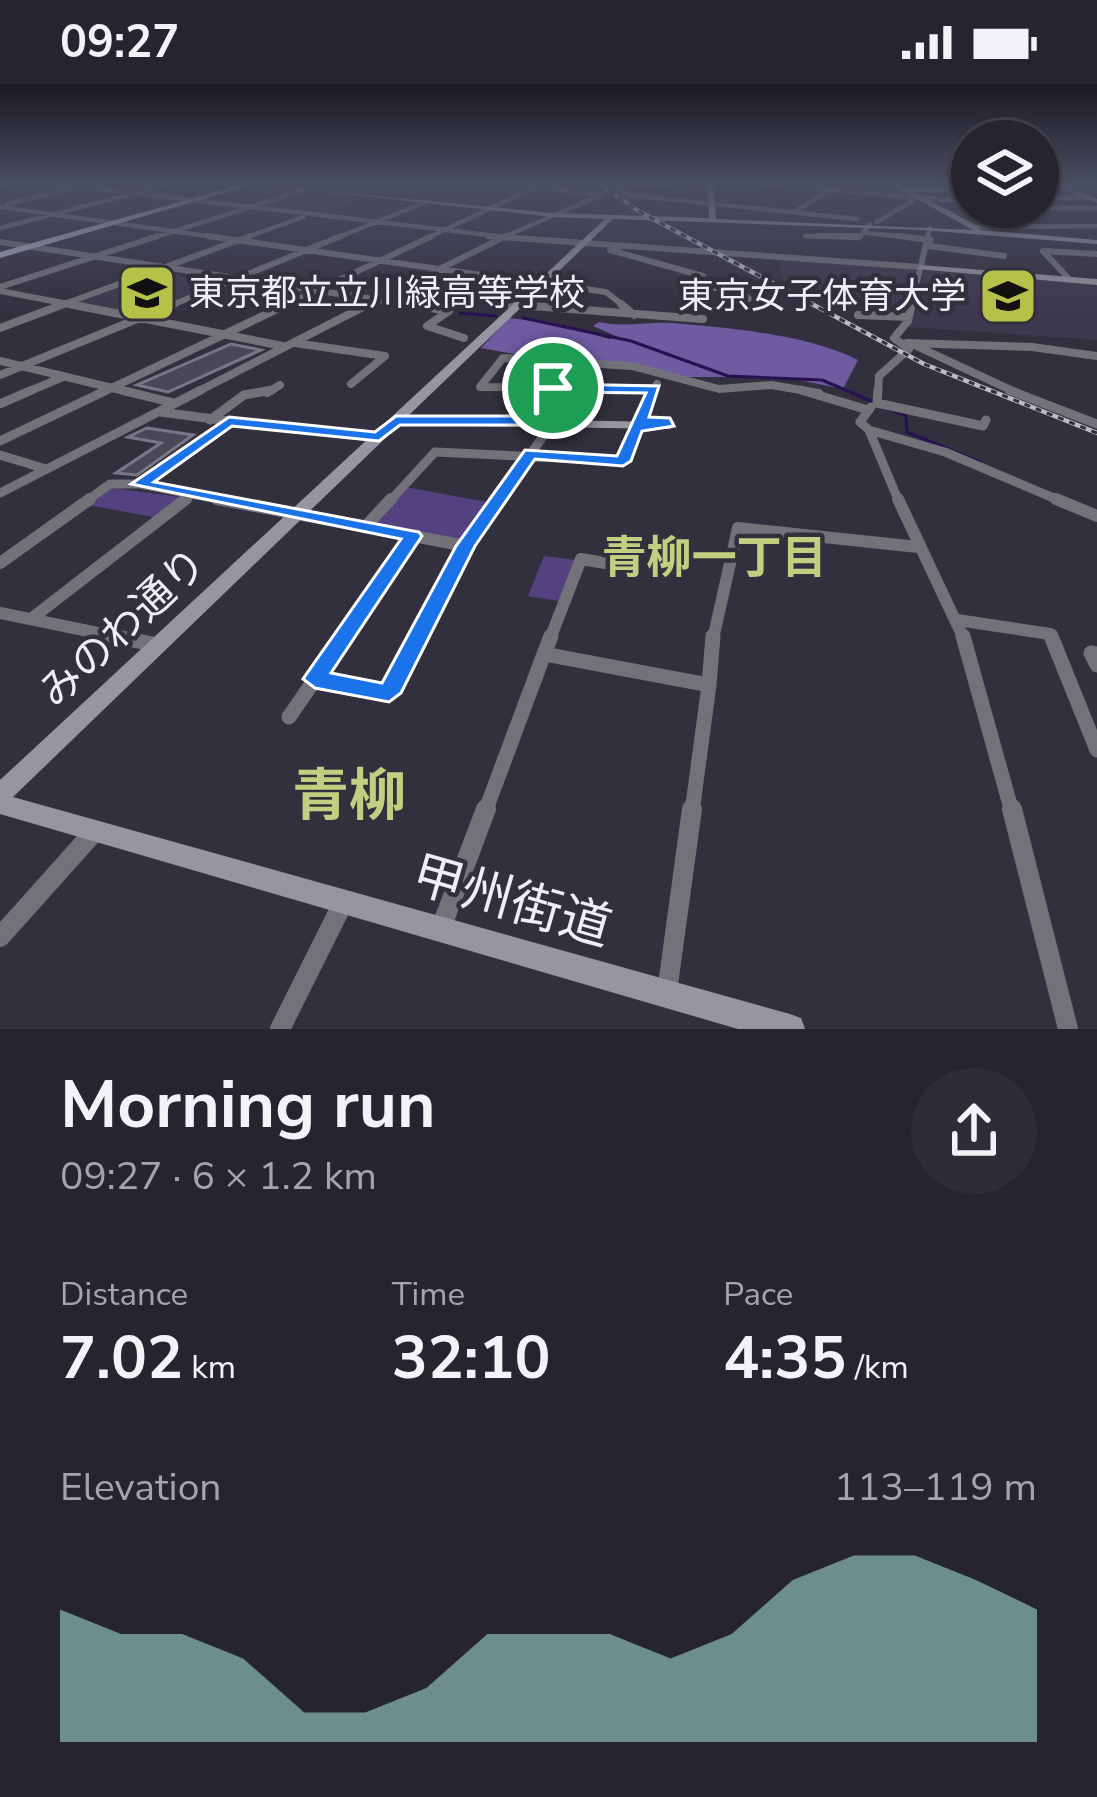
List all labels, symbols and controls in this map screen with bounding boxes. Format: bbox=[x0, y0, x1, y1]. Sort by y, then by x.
text: 09:27 bbox=[60, 12, 179, 73]
map controls bbox=[951, 120, 1059, 228]
button: layers bbox=[951, 120, 1059, 228]
school or university icon: 東京都立立川緑高等学校 bbox=[116, 262, 178, 324]
school or university icon: 東京女子体育大学 bbox=[977, 265, 1039, 327]
place label: 東京都立立川緑高等学校 bbox=[189, 269, 585, 318]
place label: 東京女子体育大学 bbox=[678, 272, 966, 321]
pin bbox=[502, 337, 604, 439]
icon: arrive bbox=[520, 355, 586, 421]
district label: 青柳一丁目 bbox=[601, 528, 827, 589]
street label: みのわ通り bbox=[27, 536, 219, 720]
district label: 青柳 bbox=[292, 757, 406, 835]
street label: 甲州街道 bbox=[404, 839, 620, 963]
text: Morning run bbox=[60, 1060, 436, 1150]
button: share bbox=[911, 1068, 1037, 1194]
text: 09:27 · 6 × 1.2 km bbox=[60, 1150, 377, 1203]
text: Distance bbox=[60, 1272, 188, 1317]
text: Time bbox=[392, 1272, 465, 1317]
text: Pace bbox=[723, 1272, 793, 1317]
text: 7.02 bbox=[60, 1317, 183, 1399]
text: 32:10 bbox=[392, 1317, 551, 1399]
text: 4:35 bbox=[723, 1317, 846, 1399]
text: km bbox=[183, 1345, 236, 1390]
text: /km bbox=[846, 1345, 909, 1390]
text: Elevation bbox=[60, 1461, 221, 1514]
text: 113–119 m bbox=[834, 1461, 1037, 1514]

